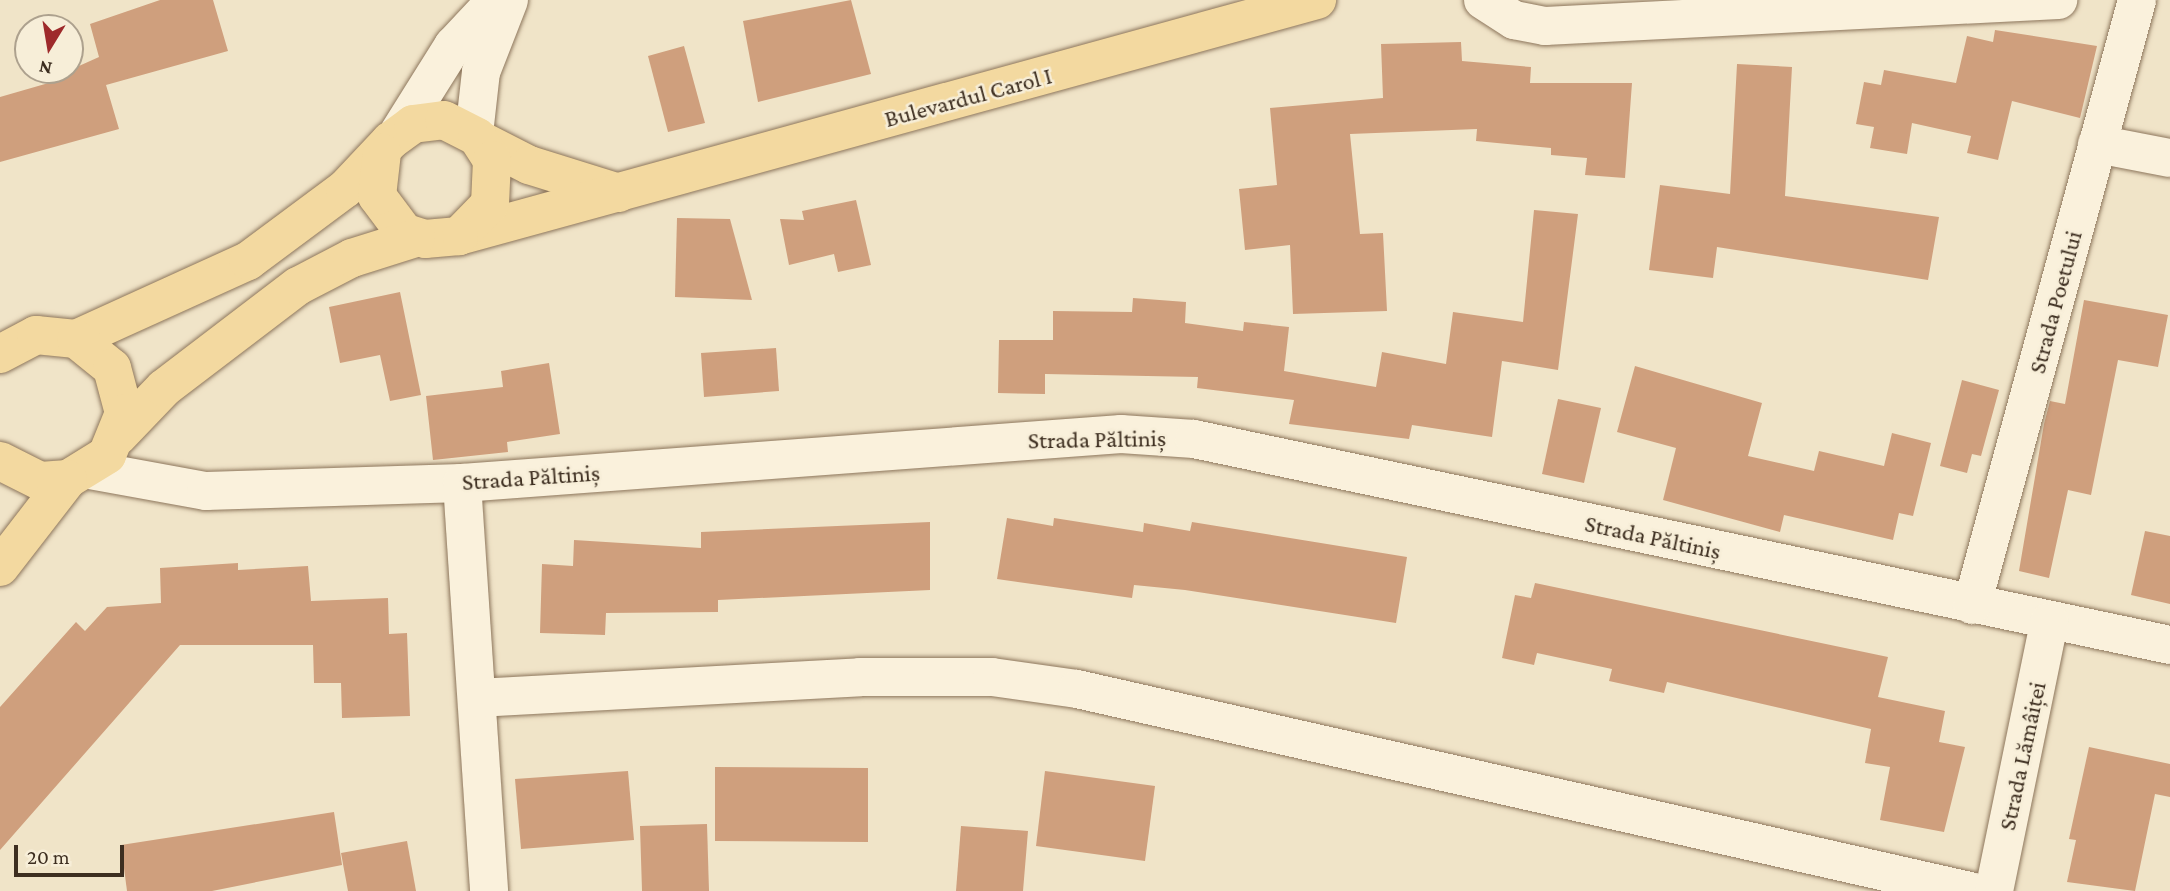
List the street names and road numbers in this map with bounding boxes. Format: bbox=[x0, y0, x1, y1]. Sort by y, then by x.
street label: Bulevardul Carol I bbox=[881, 61, 1055, 133]
street label: Strada Poetului bbox=[2022, 227, 2088, 377]
street label: Strada Păltiniș bbox=[1028, 423, 1166, 455]
street label: Strada Păltiniș bbox=[461, 458, 601, 496]
street label: Strada Păltiniș bbox=[1582, 509, 1724, 565]
street label: Strada Lămâiței bbox=[1992, 679, 2052, 833]

